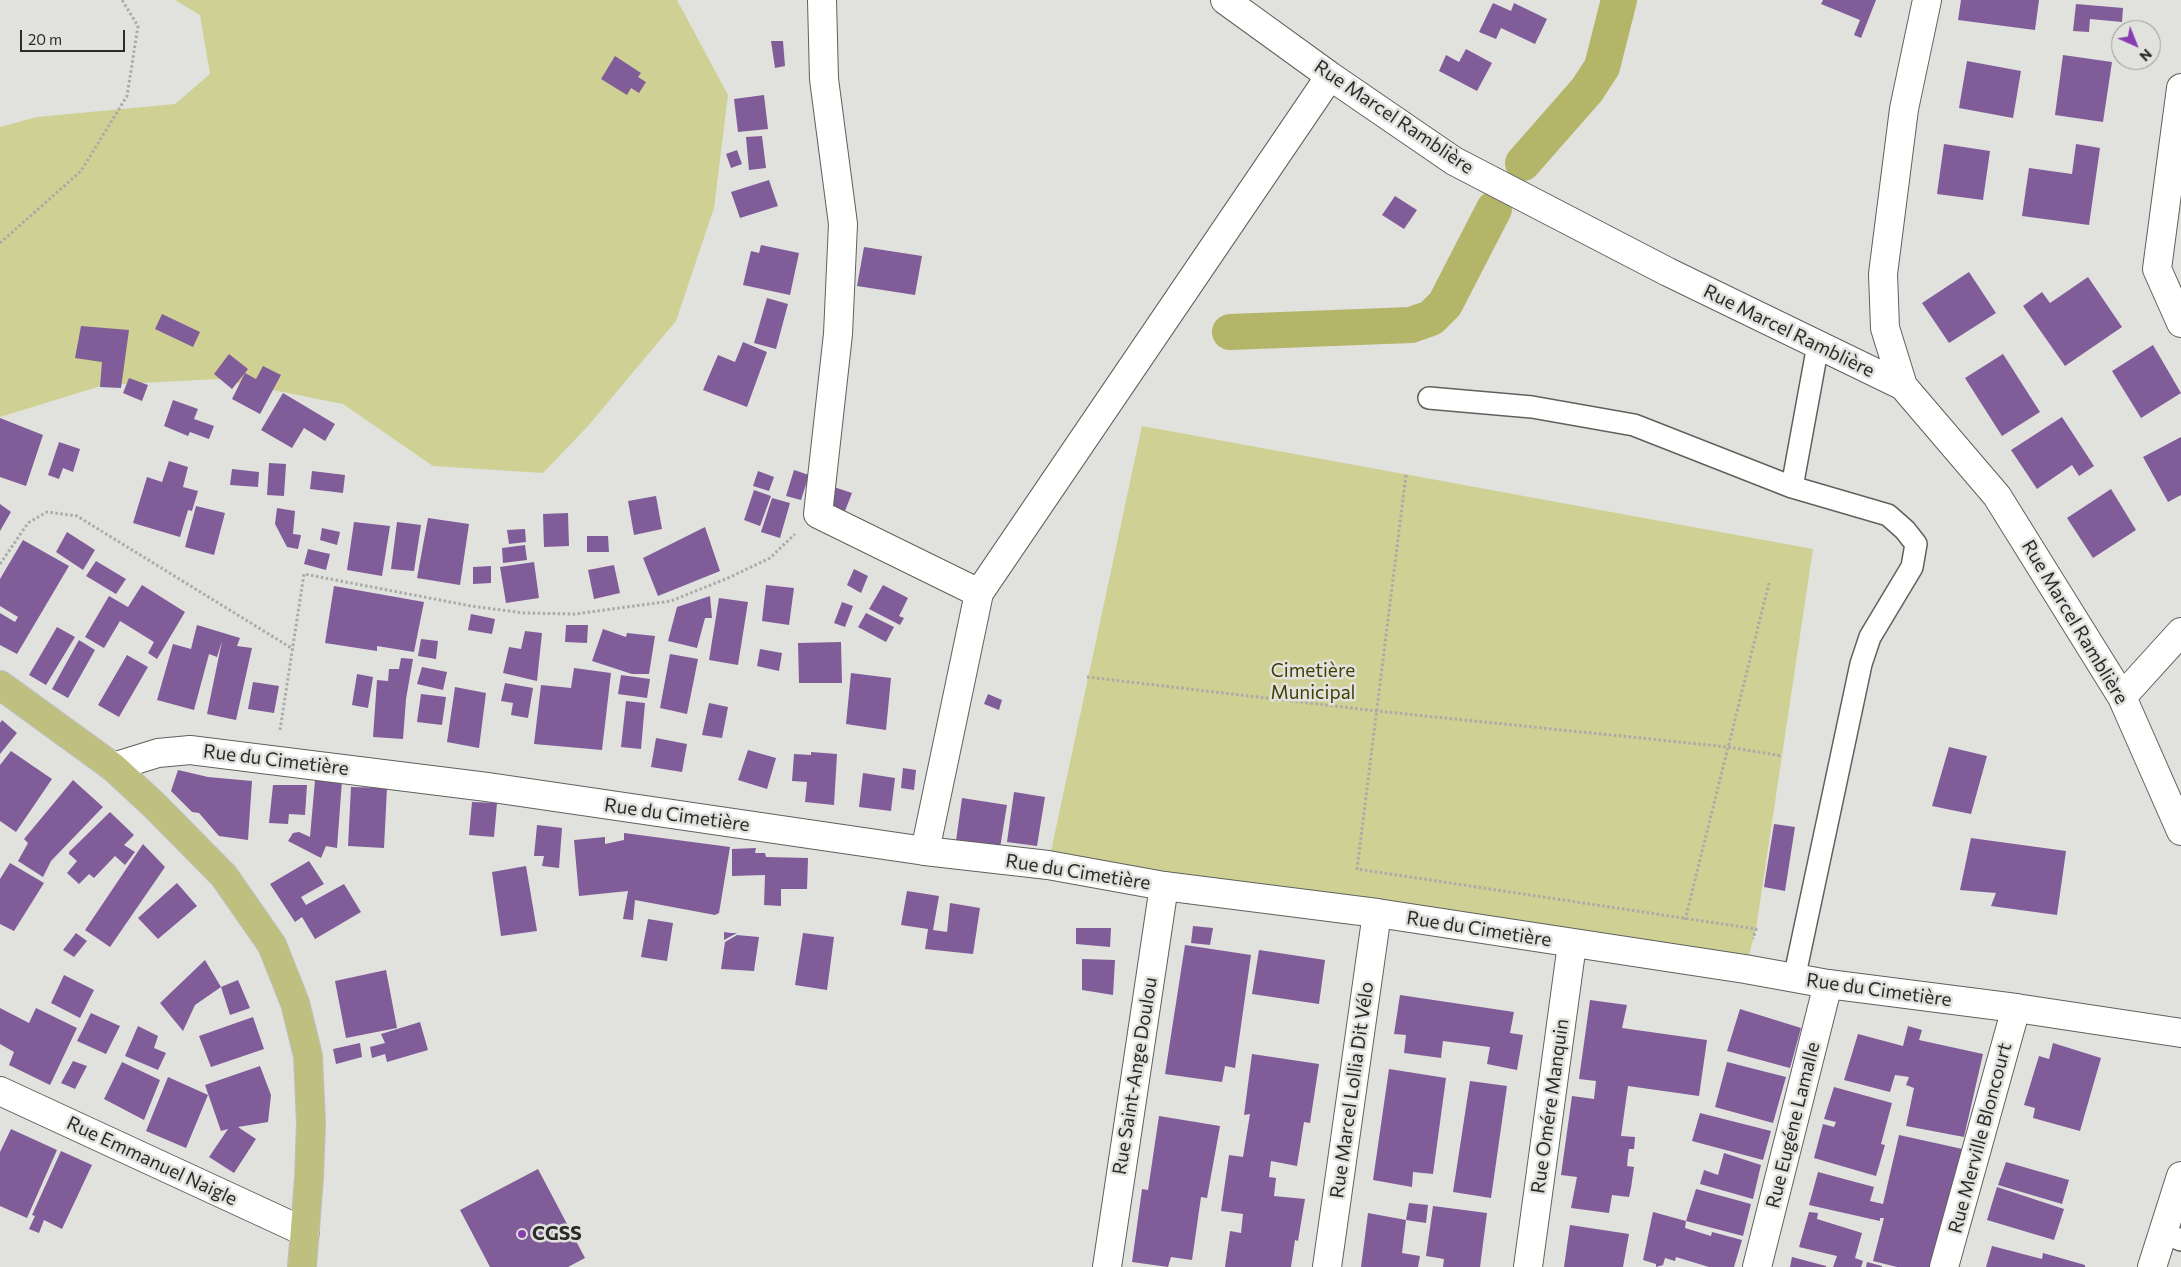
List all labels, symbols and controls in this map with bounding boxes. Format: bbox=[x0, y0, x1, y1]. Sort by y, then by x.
scale bar bbox=[22, 20, 128, 52]
north arrow bbox=[2111, 20, 2161, 70]
text: 20 m bbox=[28, 30, 62, 48]
text: N bbox=[2136, 46, 2156, 65]
street label: Rue Marcel Ramblière bbox=[1310, 55, 1478, 179]
street label: Rue Marcel Ramblière bbox=[1700, 280, 1878, 382]
street label: Rue Marcel Ramblière bbox=[2017, 536, 2133, 708]
park label: Cimetière Municipal bbox=[1271, 660, 1355, 704]
street label: Rue du Cimetière bbox=[202, 740, 350, 780]
street label: Rue du Cimetière bbox=[603, 794, 751, 836]
street label: Rue du Cimetière bbox=[1004, 849, 1152, 895]
street label: Rue du Cimetière bbox=[1405, 906, 1553, 952]
street label: Rue du Cimetière bbox=[1805, 969, 1953, 1011]
street label: Rue Saint-Ange Doulou bbox=[1108, 976, 1162, 1176]
street label: Rue Marcel Lollia Dit Vélo bbox=[1326, 980, 1378, 1200]
street label: Rue Omére Manquin bbox=[1526, 1017, 1574, 1195]
street label: Rue Eugéne Lamalle bbox=[1761, 1040, 1825, 1210]
street label: Rue Merville Bloncourt bbox=[1944, 1040, 2016, 1236]
street label: Rue Emmanuel Naigle bbox=[63, 1111, 241, 1211]
place label: CGSS bbox=[532, 1223, 582, 1245]
marker: CGSS bbox=[516, 1228, 528, 1240]

